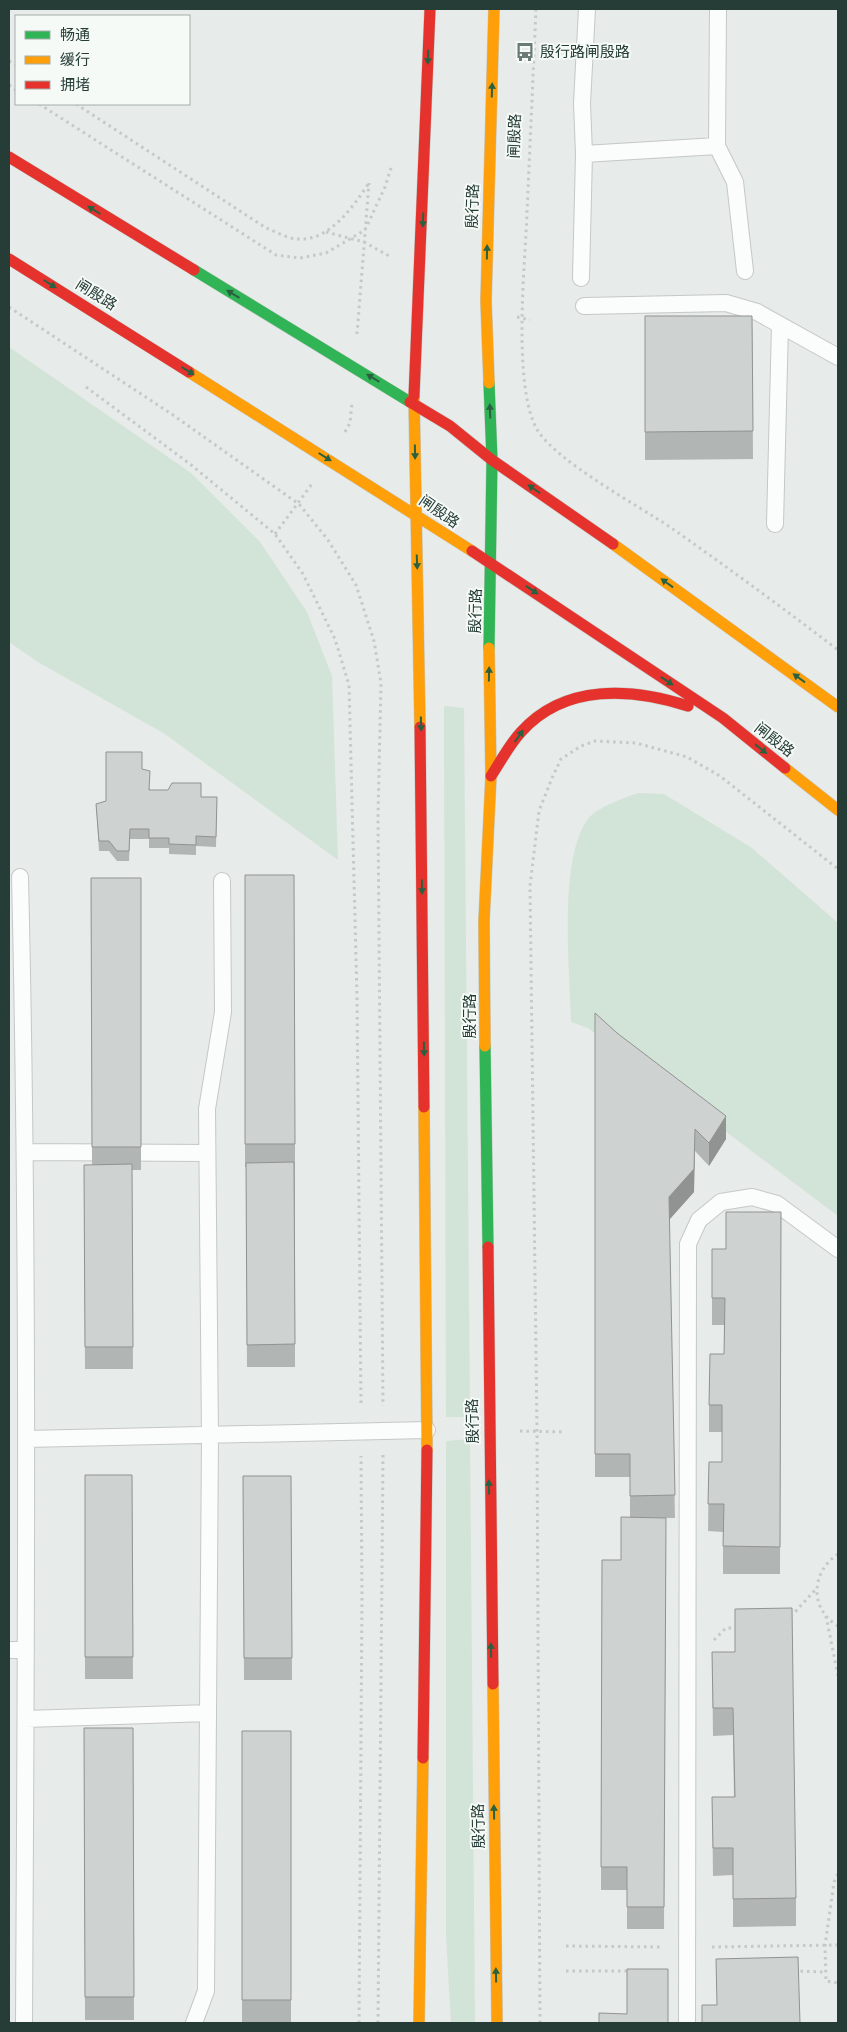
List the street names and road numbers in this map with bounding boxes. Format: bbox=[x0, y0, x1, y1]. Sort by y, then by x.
street label: 闸殷路 bbox=[505, 113, 525, 159]
street label: 殷行路 bbox=[463, 183, 483, 229]
street label: 闸殷路 bbox=[72, 275, 120, 315]
street label: 闸殷路 bbox=[415, 491, 463, 533]
street label: 殷行路 bbox=[466, 588, 486, 634]
street label: 闸殷路 bbox=[750, 719, 798, 761]
street label: 殷行路 bbox=[461, 993, 480, 1039]
street label: 殷行路 bbox=[463, 1398, 483, 1444]
street label: 殷行路 bbox=[469, 1803, 489, 1849]

